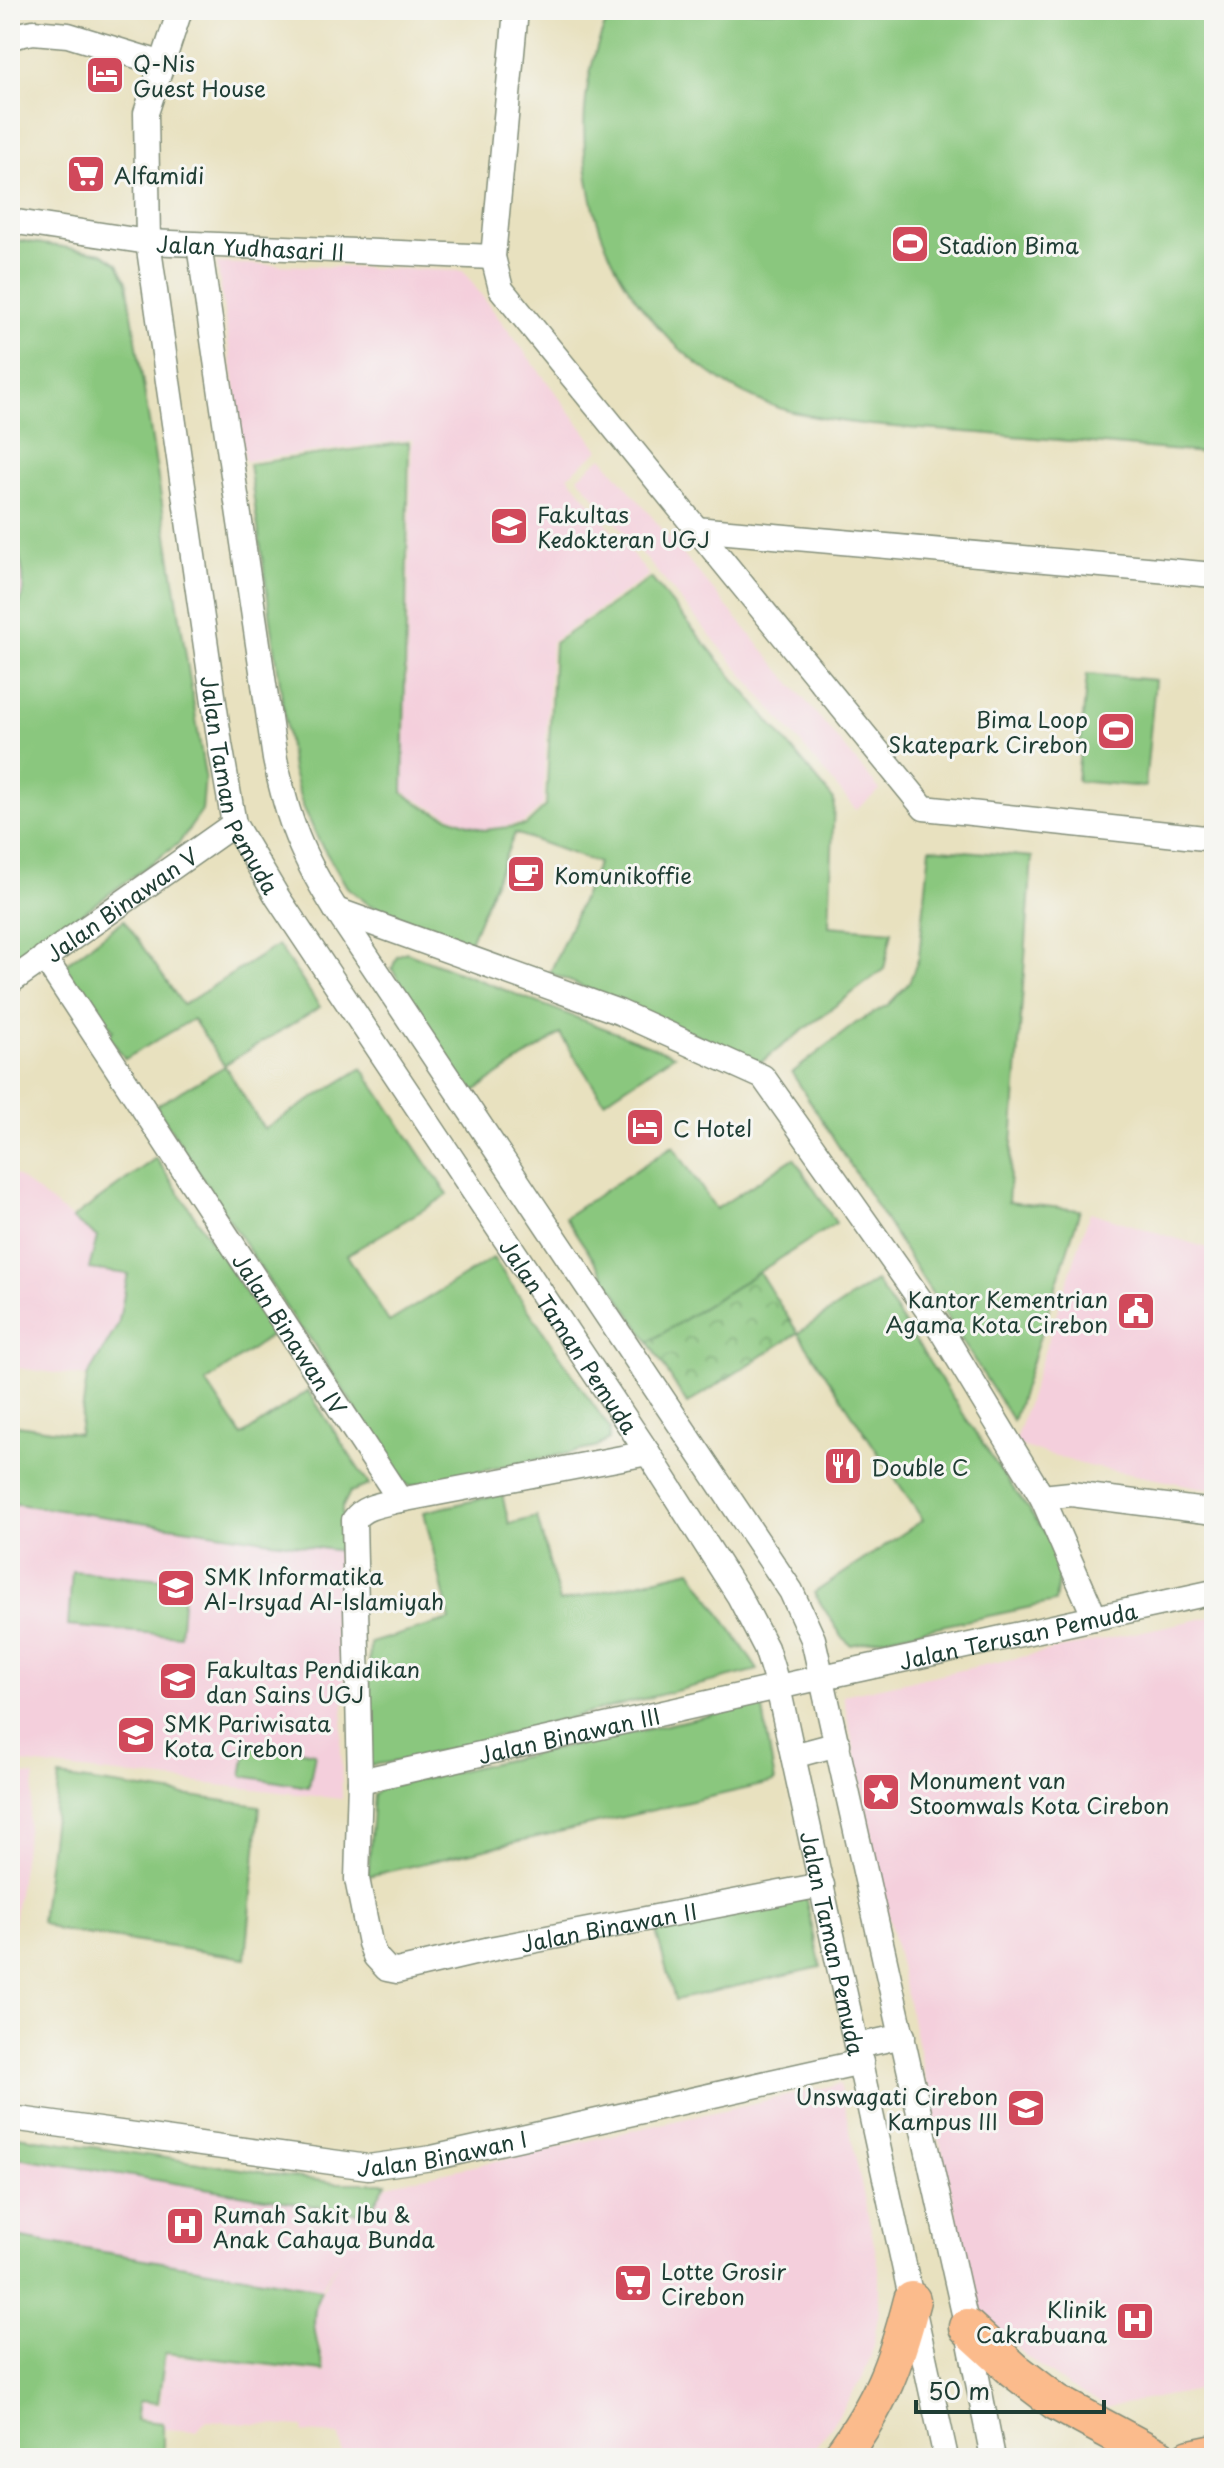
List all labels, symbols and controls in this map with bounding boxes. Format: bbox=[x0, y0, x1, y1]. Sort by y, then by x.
place label: Q-Nis Guest House bbox=[133, 46, 266, 104]
hotel icon: Q-Nis Guest House bbox=[84, 54, 126, 96]
supermarket icon: Alfamidi bbox=[65, 153, 107, 195]
place label: Alfamidi bbox=[114, 158, 204, 191]
sports icon: Stadion Bima bbox=[889, 223, 931, 265]
street label: Jalan Yudhasari II bbox=[156, 226, 345, 267]
place label: Stadion Bima bbox=[938, 228, 1079, 261]
place label: Fakultas Kedokteran UGJ bbox=[537, 497, 710, 555]
school or university icon: Fakultas Kedokteran UGJ bbox=[488, 505, 530, 547]
street label: Jalan Taman Pemuda bbox=[194, 673, 289, 900]
place label: Bima Loop Skatepark Cirebon bbox=[888, 702, 1088, 760]
sports icon: Bima Loop Skatepark Cirebon bbox=[1095, 710, 1137, 752]
street label: Jalan Binawan V bbox=[38, 838, 204, 969]
cafe icon: Komunikoffie bbox=[505, 853, 547, 895]
place label: Komunikoffie bbox=[554, 858, 692, 891]
hotel icon: C Hotel bbox=[624, 1106, 666, 1148]
place label: C Hotel bbox=[673, 1111, 752, 1144]
street label: Jalan Taman Pemuda bbox=[493, 1231, 647, 1440]
street label: Jalan Binawan IV bbox=[225, 1246, 356, 1421]
place label: Kantor Kementrian Agama Kota Cirebon bbox=[886, 1282, 1108, 1340]
public building icon: Kantor Kementrian Agama Kota Cirebon bbox=[1115, 1290, 1157, 1332]
restaurant icon: Double C bbox=[822, 1445, 864, 1487]
place label: Double C bbox=[871, 1450, 969, 1483]
place label: SMK Informatika Al-Irsyad Al-Islamiyah bbox=[204, 1559, 444, 1617]
school or university icon: SMK Informatika Al-Irsyad Al-Islamiyah bbox=[155, 1567, 197, 1609]
street label: Jalan Terusan Pemuda bbox=[896, 1593, 1141, 1677]
place label: Fakultas Pendidikan dan Sains UGJ bbox=[206, 1652, 420, 1710]
school or university icon: Fakultas Pendidikan dan Sains UGJ bbox=[157, 1660, 199, 1702]
street label: Jalan Binawan III bbox=[475, 1698, 663, 1771]
place label: SMK Pariwisata Kota Cirebon bbox=[164, 1706, 331, 1764]
school or university icon: SMK Pariwisata Kota Cirebon bbox=[115, 1714, 157, 1756]
place label: Monument van Stoomwals Kota Cirebon bbox=[909, 1763, 1169, 1821]
place icon: Monument van Stoomwals Kota Cirebon bbox=[860, 1771, 902, 1813]
street label: Jalan Taman Pemuda bbox=[793, 1828, 874, 2059]
street label: Jalan Binawan II bbox=[518, 1893, 700, 1959]
place label: Unswagati Cirebon Kampus III bbox=[795, 2079, 998, 2137]
school or university icon: Unswagati Cirebon Kampus III bbox=[1005, 2087, 1047, 2129]
street label: Jalan Binawan I bbox=[356, 2121, 530, 2184]
place label: Rumah Sakit Ibu & Anak Cahaya Bunda bbox=[213, 2197, 435, 2255]
hospital icon: Rumah Sakit Ibu & Anak Cahaya Bunda bbox=[164, 2205, 206, 2247]
place label: Lotte Grosir Cirebon bbox=[661, 2254, 786, 2312]
supermarket icon: Lotte Grosir Cirebon bbox=[612, 2262, 654, 2304]
place label: Klinik Cakrabuana bbox=[976, 2292, 1107, 2350]
hospital icon: Klinik Cakrabuana bbox=[1114, 2300, 1156, 2342]
scale bar bbox=[916, 2364, 1104, 2414]
text: 50 m bbox=[928, 2372, 990, 2408]

